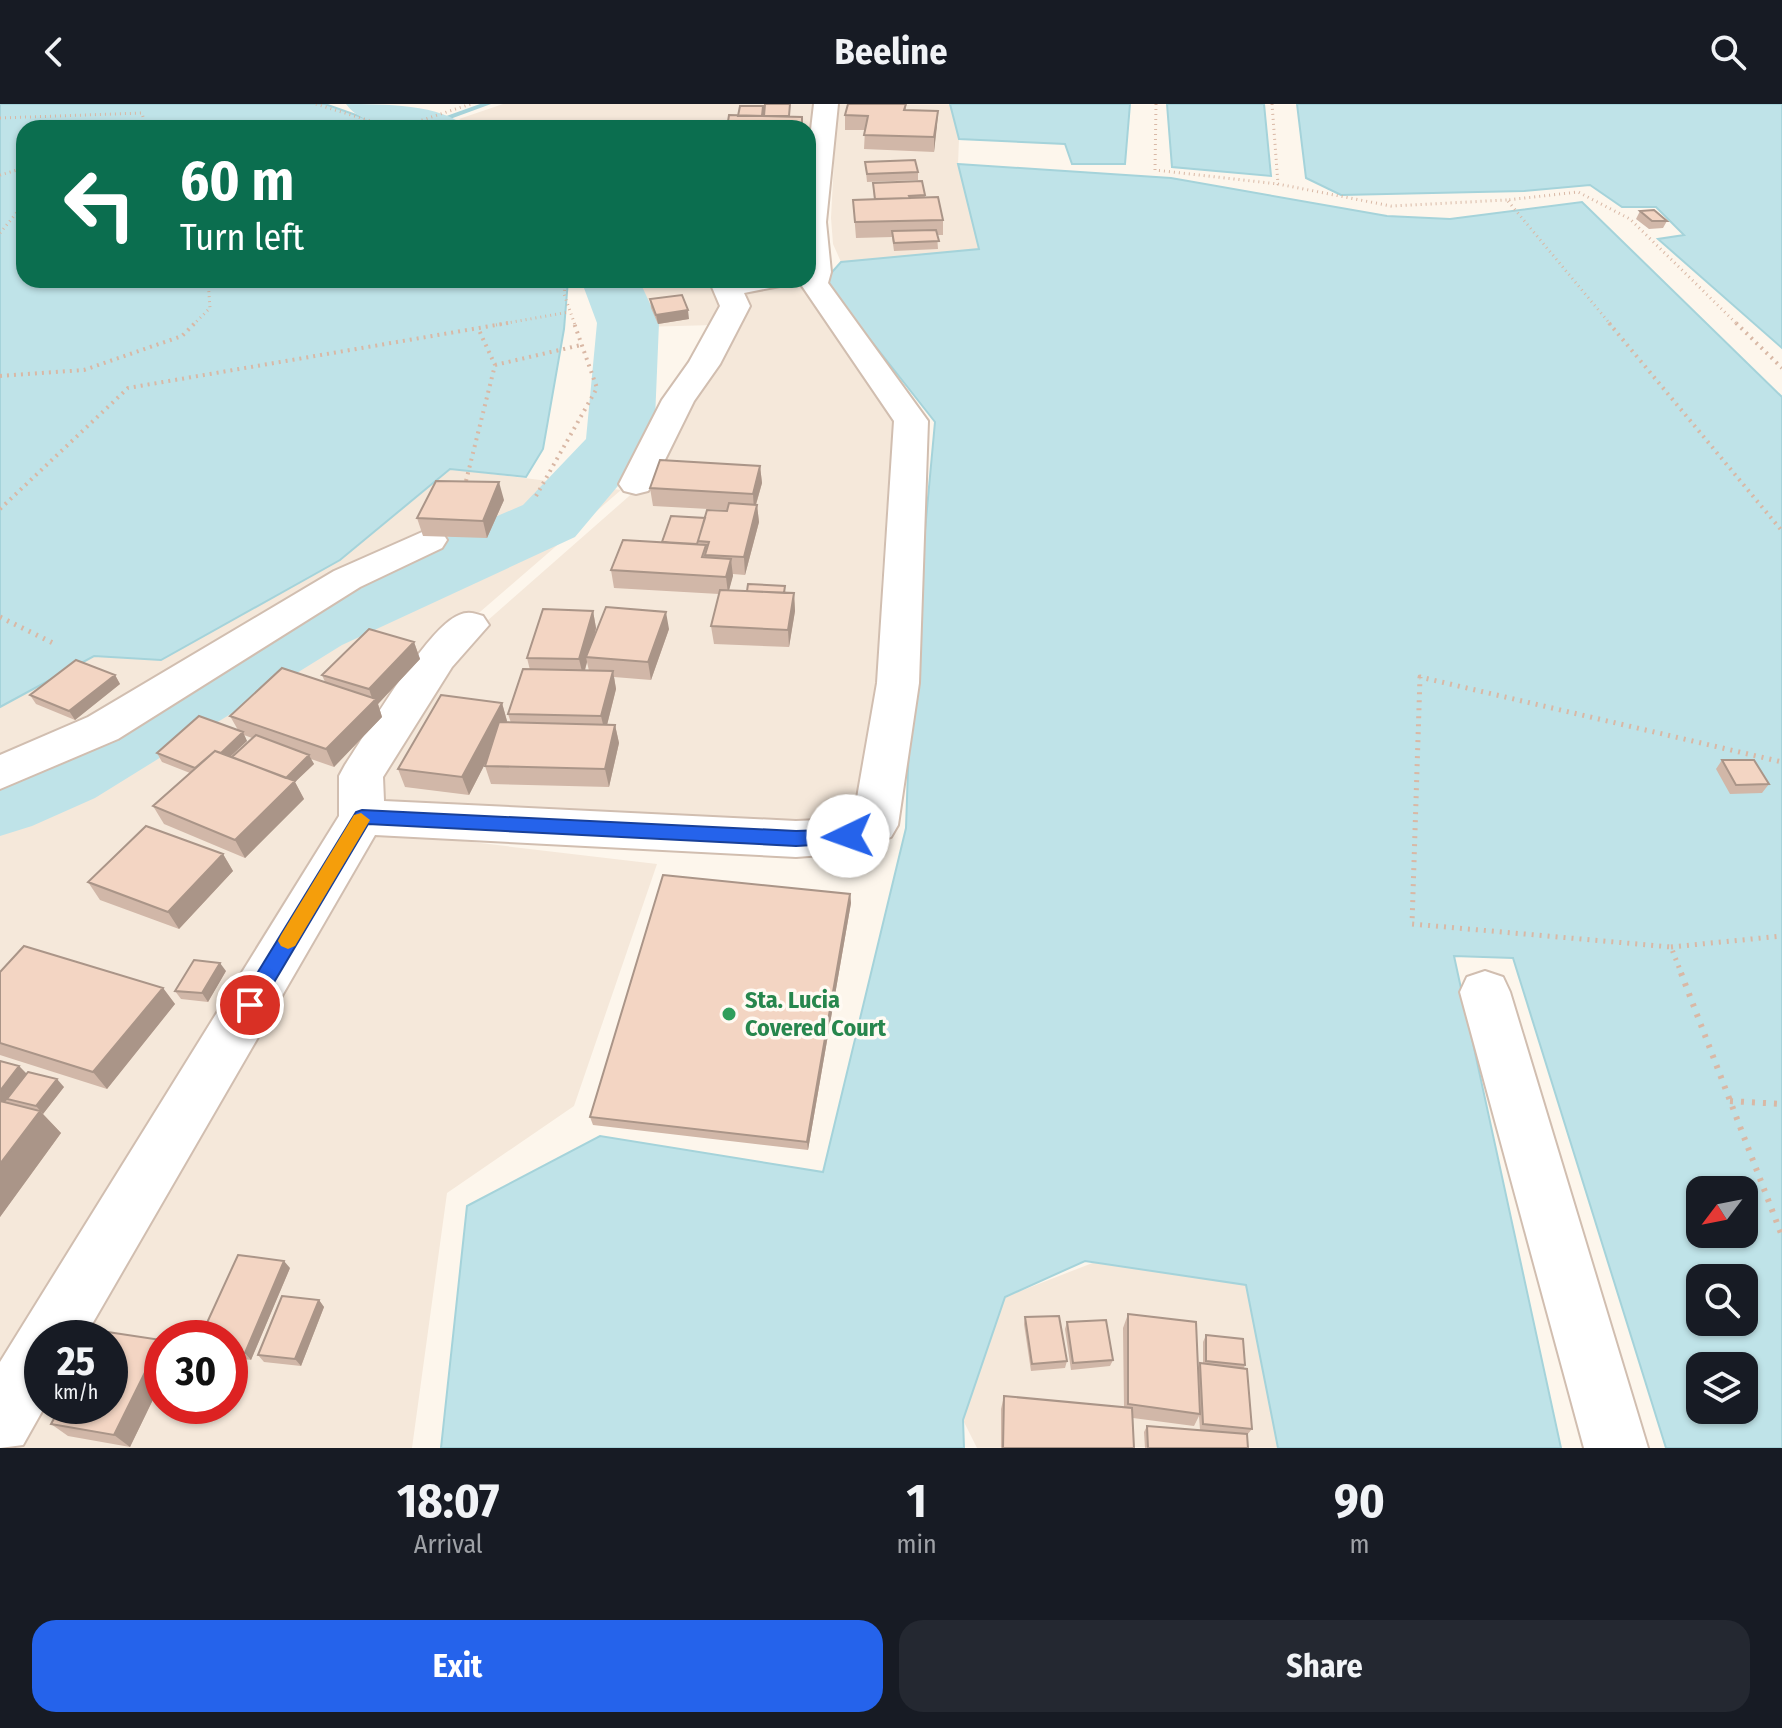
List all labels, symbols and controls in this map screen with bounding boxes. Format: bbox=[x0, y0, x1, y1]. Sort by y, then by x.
icon: back bbox=[32, 30, 76, 74]
text: Beeline bbox=[835, 30, 947, 74]
icon: search bbox=[1706, 30, 1750, 74]
text: 60 m bbox=[180, 148, 294, 215]
icon: left bbox=[48, 152, 152, 256]
text: Turn left bbox=[180, 216, 304, 260]
position arrow bbox=[806, 794, 890, 878]
pin bbox=[216, 971, 284, 1039]
icon: arrive bbox=[228, 983, 272, 1027]
place label: Sta. Lucia Covered Court bbox=[745, 986, 886, 1042]
marker: Sta. Lucia Covered Court bbox=[720, 1005, 738, 1023]
north arrow bbox=[1686, 1176, 1758, 1248]
map controls bbox=[1686, 1176, 1758, 1424]
button: search bbox=[1686, 1264, 1758, 1336]
speed limit sign: 30 bbox=[144, 1320, 248, 1424]
text: 25 bbox=[57, 1338, 95, 1386]
button: layers bbox=[1686, 1352, 1758, 1424]
text: km/h bbox=[54, 1380, 98, 1404]
text: 18:07 bbox=[397, 1472, 500, 1530]
text: 1 bbox=[907, 1472, 927, 1530]
text: 90 bbox=[1334, 1472, 1385, 1530]
text: Arrival bbox=[414, 1529, 483, 1560]
text: min bbox=[897, 1529, 937, 1560]
text: m bbox=[1349, 1529, 1369, 1560]
button: Exit bbox=[32, 1620, 883, 1712]
button: Share bbox=[899, 1620, 1750, 1712]

